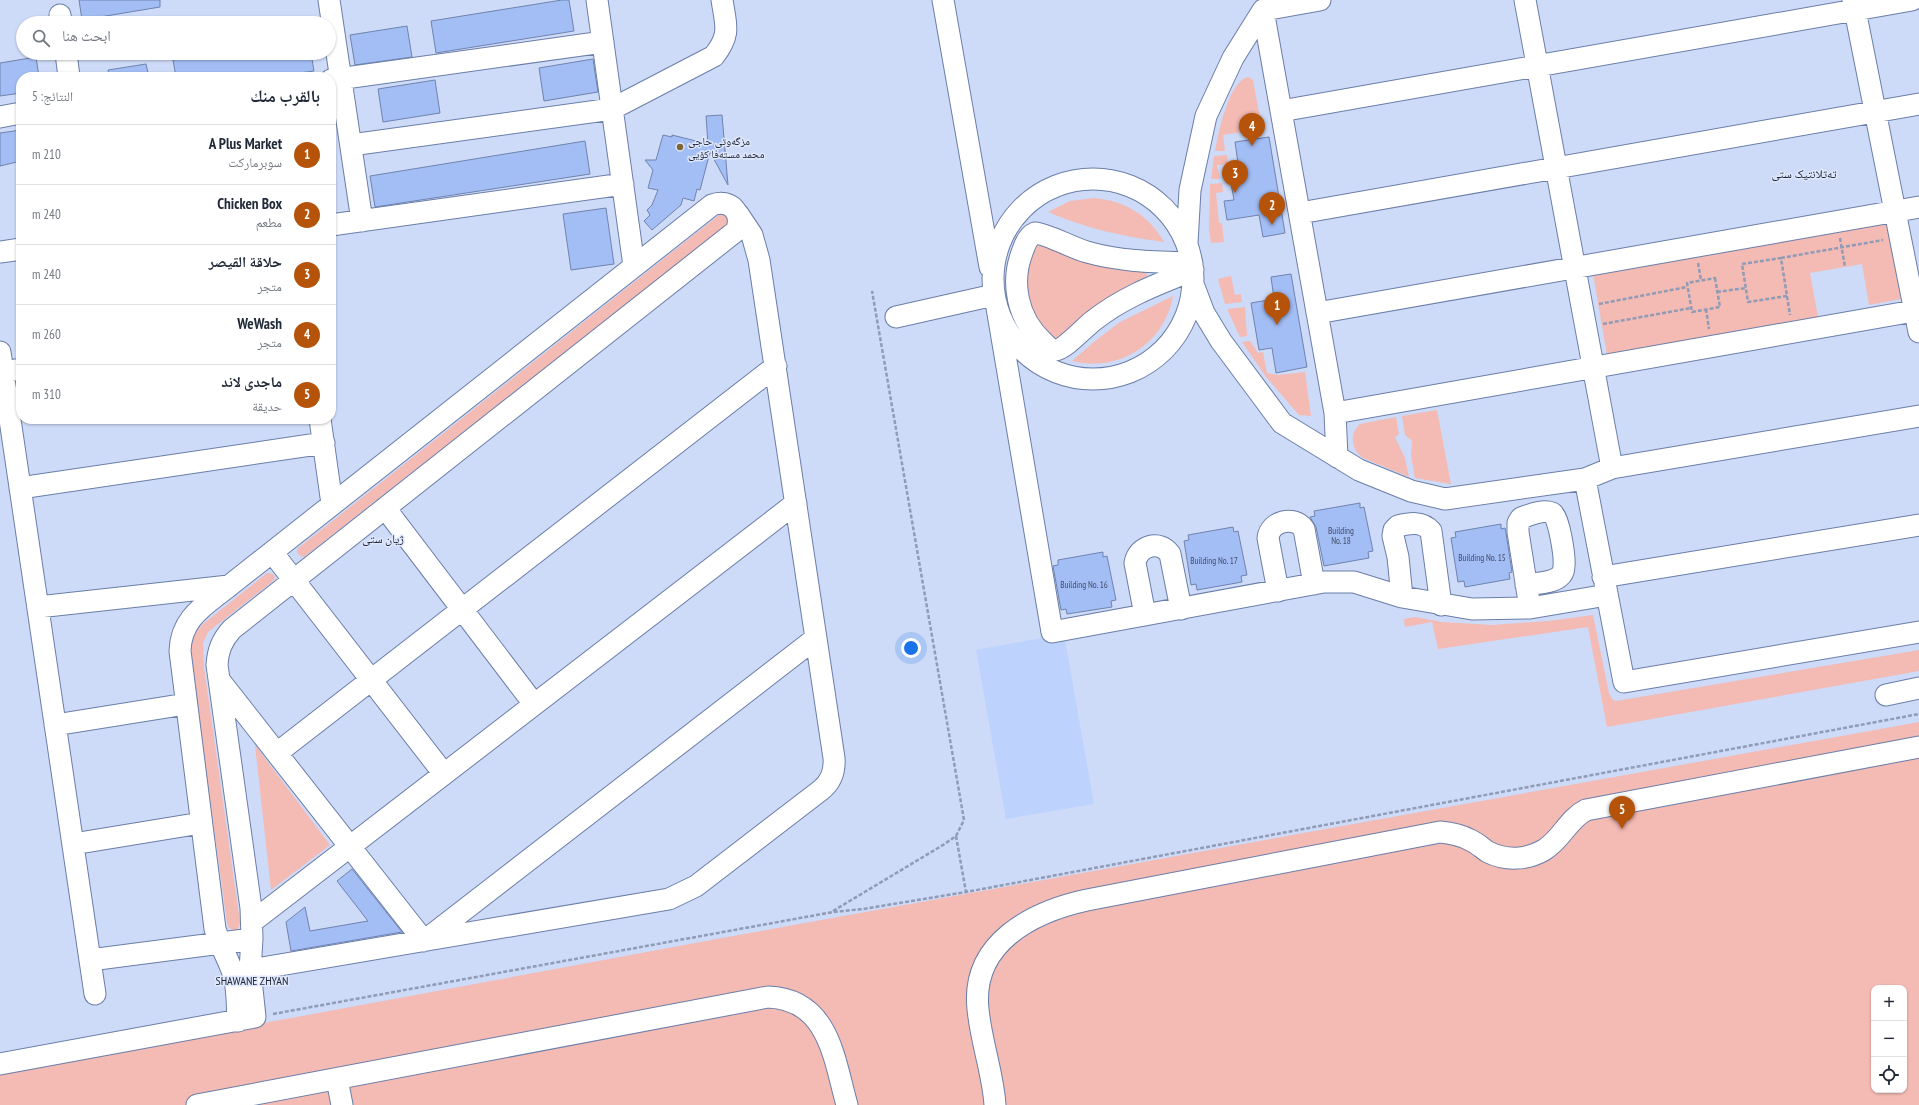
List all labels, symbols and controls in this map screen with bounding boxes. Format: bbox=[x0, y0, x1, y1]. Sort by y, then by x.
search box bbox=[16, 16, 336, 60]
text: ابحث هنا bbox=[62, 26, 111, 45]
icon: search bbox=[30, 27, 52, 49]
text: بالقرب منك bbox=[250, 85, 320, 107]
text: النتائج: 5 bbox=[32, 88, 73, 105]
pin: 4 bbox=[1239, 113, 1265, 146]
text: A Plus Market bbox=[209, 134, 282, 153]
place label: مزگەوتی حاجی محمد مستەفا کۆیی bbox=[688, 134, 764, 161]
marker: مزگەوتی حاجی محمد مستەفا کۆیی bbox=[675, 142, 685, 152]
text: 210 m bbox=[32, 146, 61, 163]
text: 1 bbox=[304, 146, 310, 163]
text: سوبرماركت bbox=[228, 154, 282, 171]
pin: 3 bbox=[1222, 160, 1248, 193]
district label: تەتلانتیک ستی bbox=[1771, 166, 1837, 181]
pin: 2 bbox=[1259, 192, 1285, 225]
text: Chicken Box bbox=[217, 194, 282, 213]
text: 240 m bbox=[32, 206, 61, 223]
text: 2 bbox=[304, 206, 310, 223]
text: مطعم bbox=[256, 214, 282, 231]
text: حلاقة القيصر bbox=[209, 252, 282, 271]
text: 240 m bbox=[32, 266, 61, 283]
text: 3 bbox=[304, 266, 310, 283]
text: متجر bbox=[257, 278, 282, 295]
pin: 1 bbox=[1264, 292, 1290, 325]
text: WeWash bbox=[237, 314, 282, 333]
text: 260 m bbox=[32, 326, 61, 343]
text: 4 bbox=[304, 326, 310, 343]
text: متجر bbox=[257, 334, 282, 351]
text: ماجدی لاند bbox=[221, 372, 282, 391]
text: 310 m bbox=[32, 386, 61, 403]
text: 5 bbox=[304, 386, 310, 403]
text: حديقة bbox=[252, 398, 282, 415]
house number: Building No. 18 bbox=[1328, 525, 1354, 546]
district label: ژیان ستی bbox=[362, 531, 404, 546]
house number: Building No. 15 bbox=[1458, 552, 1506, 563]
house number: Building No. 17 bbox=[1190, 555, 1238, 566]
house number: Building No. 16 bbox=[1060, 579, 1108, 590]
your location bbox=[901, 638, 921, 658]
pin: 5 bbox=[1609, 796, 1635, 829]
district label: SHAWANE ZHYAN bbox=[216, 973, 288, 988]
map controls bbox=[1871, 985, 1907, 1093]
button: + bbox=[1871, 985, 1907, 1021]
button: − bbox=[1871, 1021, 1907, 1057]
button: locate bbox=[1871, 1057, 1907, 1093]

